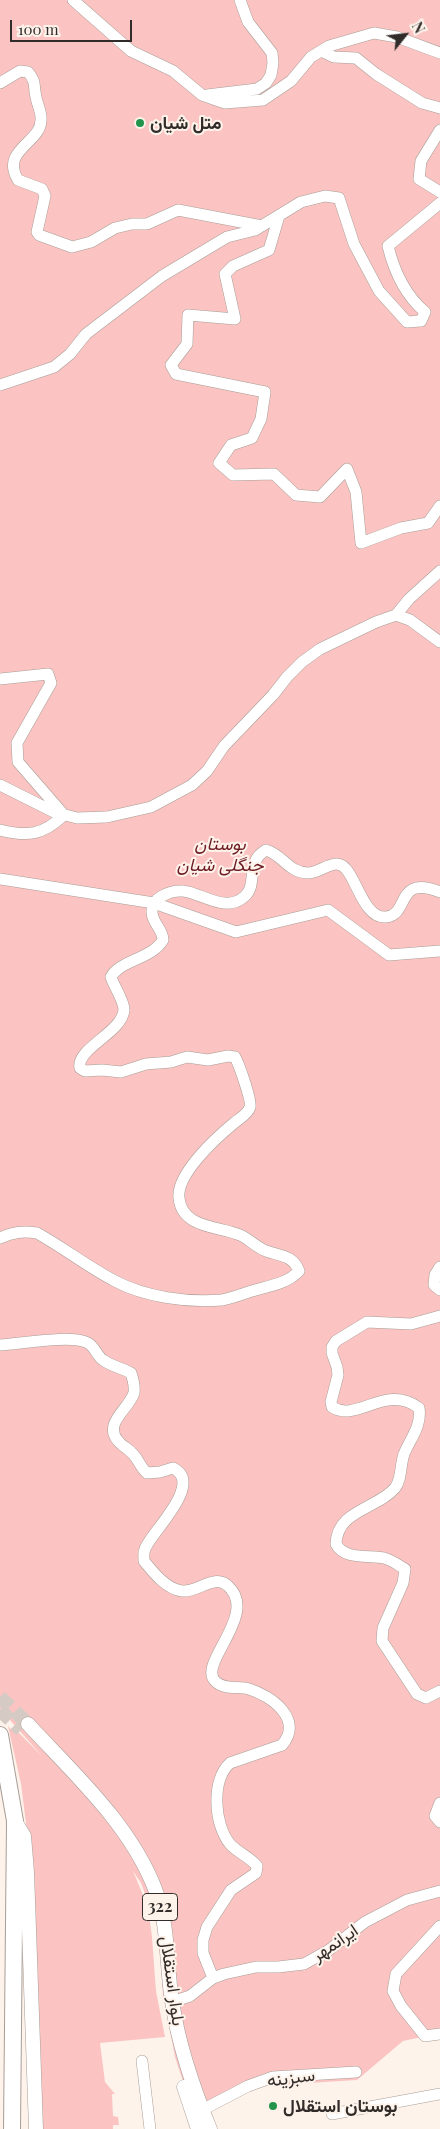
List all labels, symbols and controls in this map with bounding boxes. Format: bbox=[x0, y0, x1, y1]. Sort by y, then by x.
scale bar bbox=[12, 10, 135, 42]
north arrow bbox=[380, 10, 430, 60]
text: N bbox=[408, 18, 429, 37]
text: 100 m bbox=[18, 19, 59, 39]
place label: متل شیان bbox=[150, 112, 221, 134]
marker: متل شیان bbox=[134, 117, 146, 129]
park label: بوستان جنگلی شیان bbox=[177, 833, 263, 876]
road number: 322 bbox=[142, 1894, 178, 1920]
street label: ایرانمهر bbox=[308, 1920, 362, 1966]
street label: بلوار استقلال bbox=[155, 1935, 189, 2027]
street label: سبزینه bbox=[266, 2064, 316, 2092]
place label: بوستان استقلال bbox=[283, 2095, 397, 2117]
marker: بوستان استقلال bbox=[267, 2100, 279, 2112]

